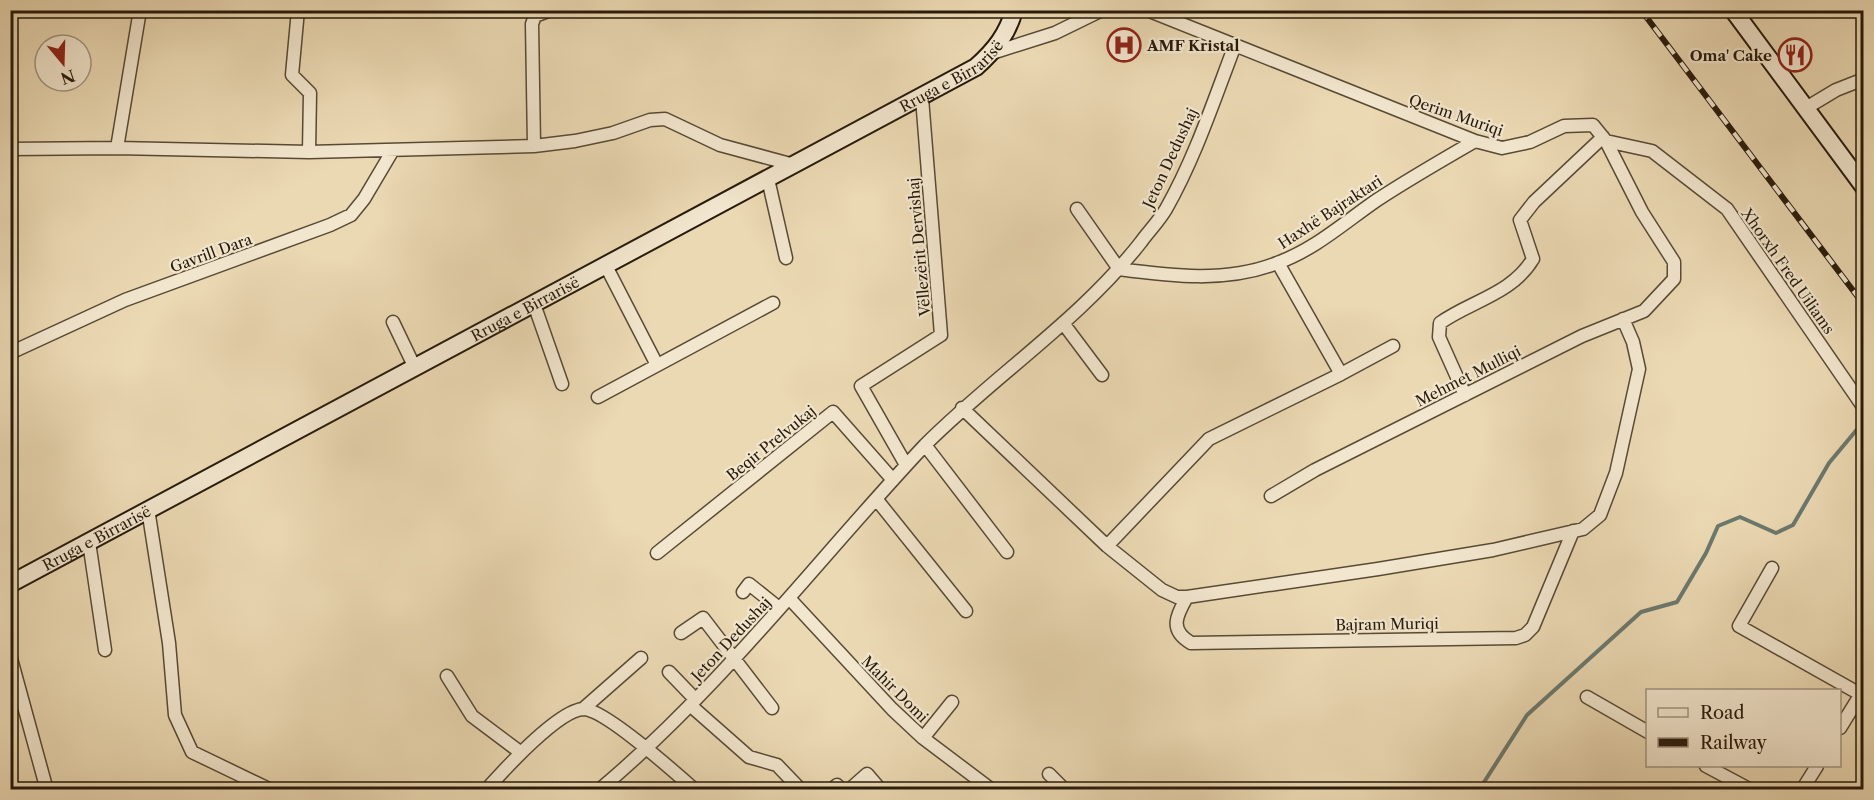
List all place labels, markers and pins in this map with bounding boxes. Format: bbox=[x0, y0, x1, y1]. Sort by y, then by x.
hospital icon: AMF Kristal bbox=[1106, 27, 1142, 63]
place label: AMF Kristal bbox=[1146, 36, 1240, 55]
restaurant icon: Oma' Cake bbox=[1777, 37, 1813, 73]
place label: Oma' Cake bbox=[1690, 46, 1772, 65]

